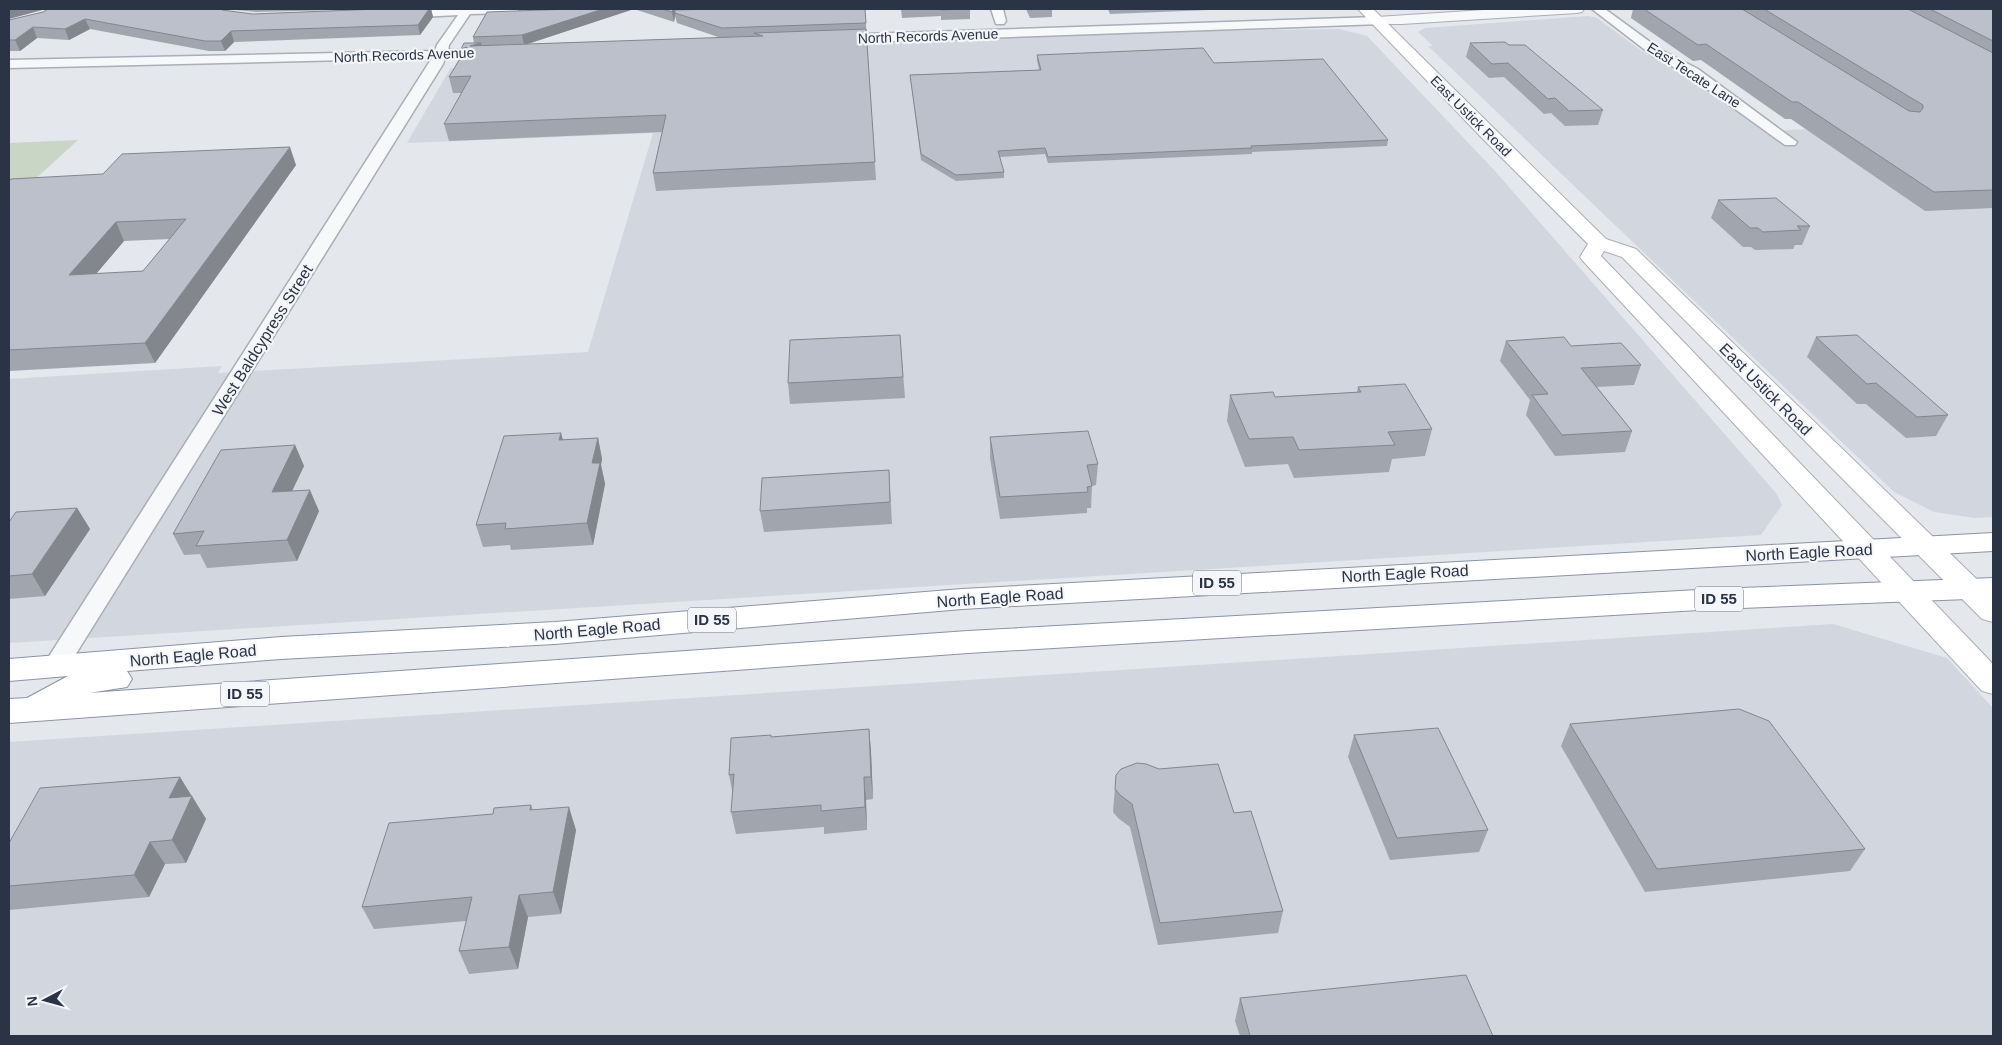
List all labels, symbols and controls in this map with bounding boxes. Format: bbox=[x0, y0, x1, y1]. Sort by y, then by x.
street label: North Records Avenue bbox=[857, 26, 999, 46]
street label: East Tecate Lane bbox=[1644, 39, 1744, 111]
street label: North Records Avenue bbox=[333, 45, 475, 65]
street label: East Ustick Road bbox=[1427, 72, 1515, 160]
street label: West Baldcypress Street bbox=[209, 261, 316, 419]
street label: East Ustick Road bbox=[1716, 340, 1815, 439]
street label: North Eagle Road bbox=[1745, 541, 1873, 564]
street label: North Eagle Road bbox=[1341, 562, 1469, 585]
road number: ID 55 bbox=[1193, 570, 1241, 596]
street label: North Eagle Road bbox=[936, 585, 1064, 610]
road number: ID 55 bbox=[1695, 586, 1743, 612]
road number: ID 55 bbox=[688, 608, 736, 632]
street label: North Eagle Road bbox=[533, 615, 661, 644]
street label: North Eagle Road bbox=[129, 641, 257, 670]
road number: ID 55 bbox=[221, 682, 269, 706]
north arrow bbox=[20, 975, 70, 1025]
text: N bbox=[24, 995, 41, 1007]

